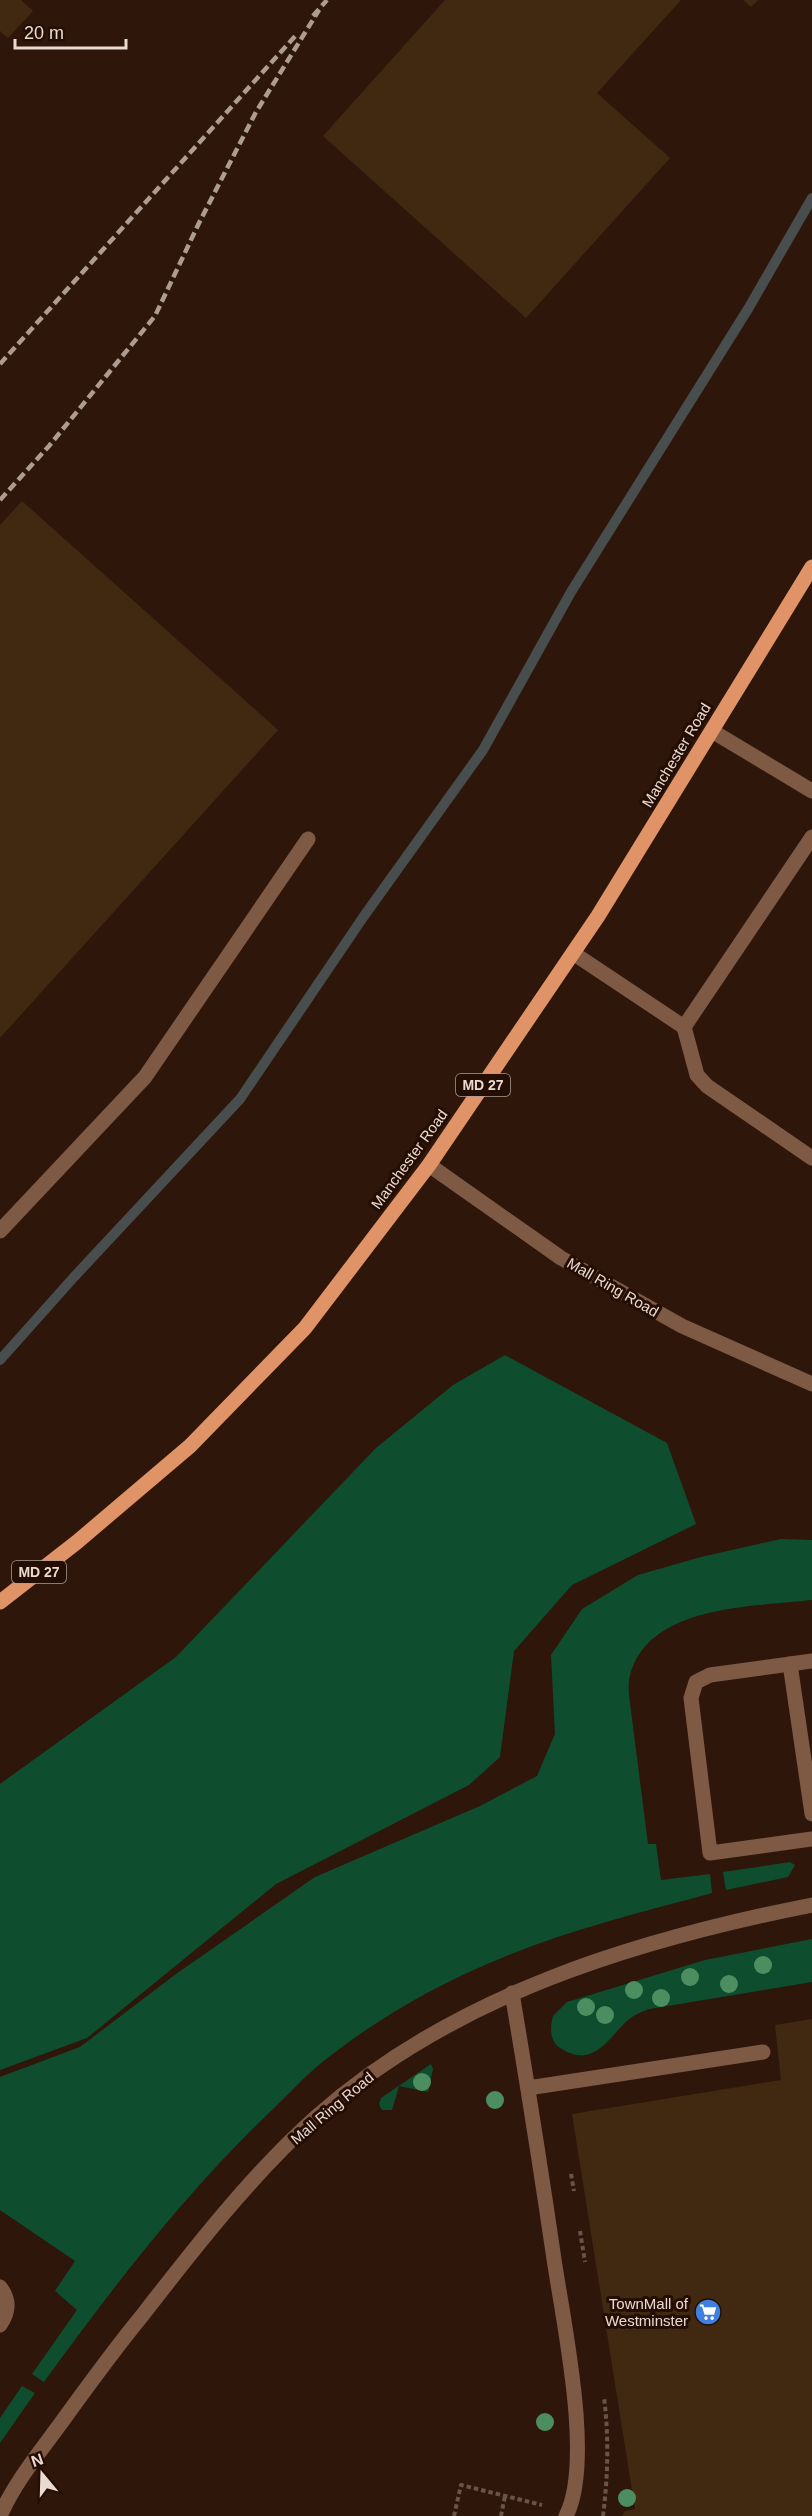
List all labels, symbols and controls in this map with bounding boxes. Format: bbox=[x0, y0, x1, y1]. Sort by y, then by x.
scale bar bbox=[15, 12, 126, 50]
text: 20 m bbox=[24, 23, 64, 43]
street label: Manchester Road bbox=[638, 700, 714, 810]
road number: MD 27 bbox=[456, 1074, 510, 1096]
street label: Manchester Road bbox=[367, 1106, 451, 1212]
street label: Mall Ring Road bbox=[564, 1254, 662, 1320]
road number: MD 27 bbox=[12, 1561, 66, 1583]
street label: Mall Ring Road bbox=[287, 2069, 377, 2147]
place label: TownMall of Westminster bbox=[605, 2295, 689, 2329]
supermarket icon: TownMall of Westminster bbox=[693, 2297, 723, 2327]
north arrow bbox=[12, 2444, 72, 2504]
text: N bbox=[29, 2450, 46, 2470]

